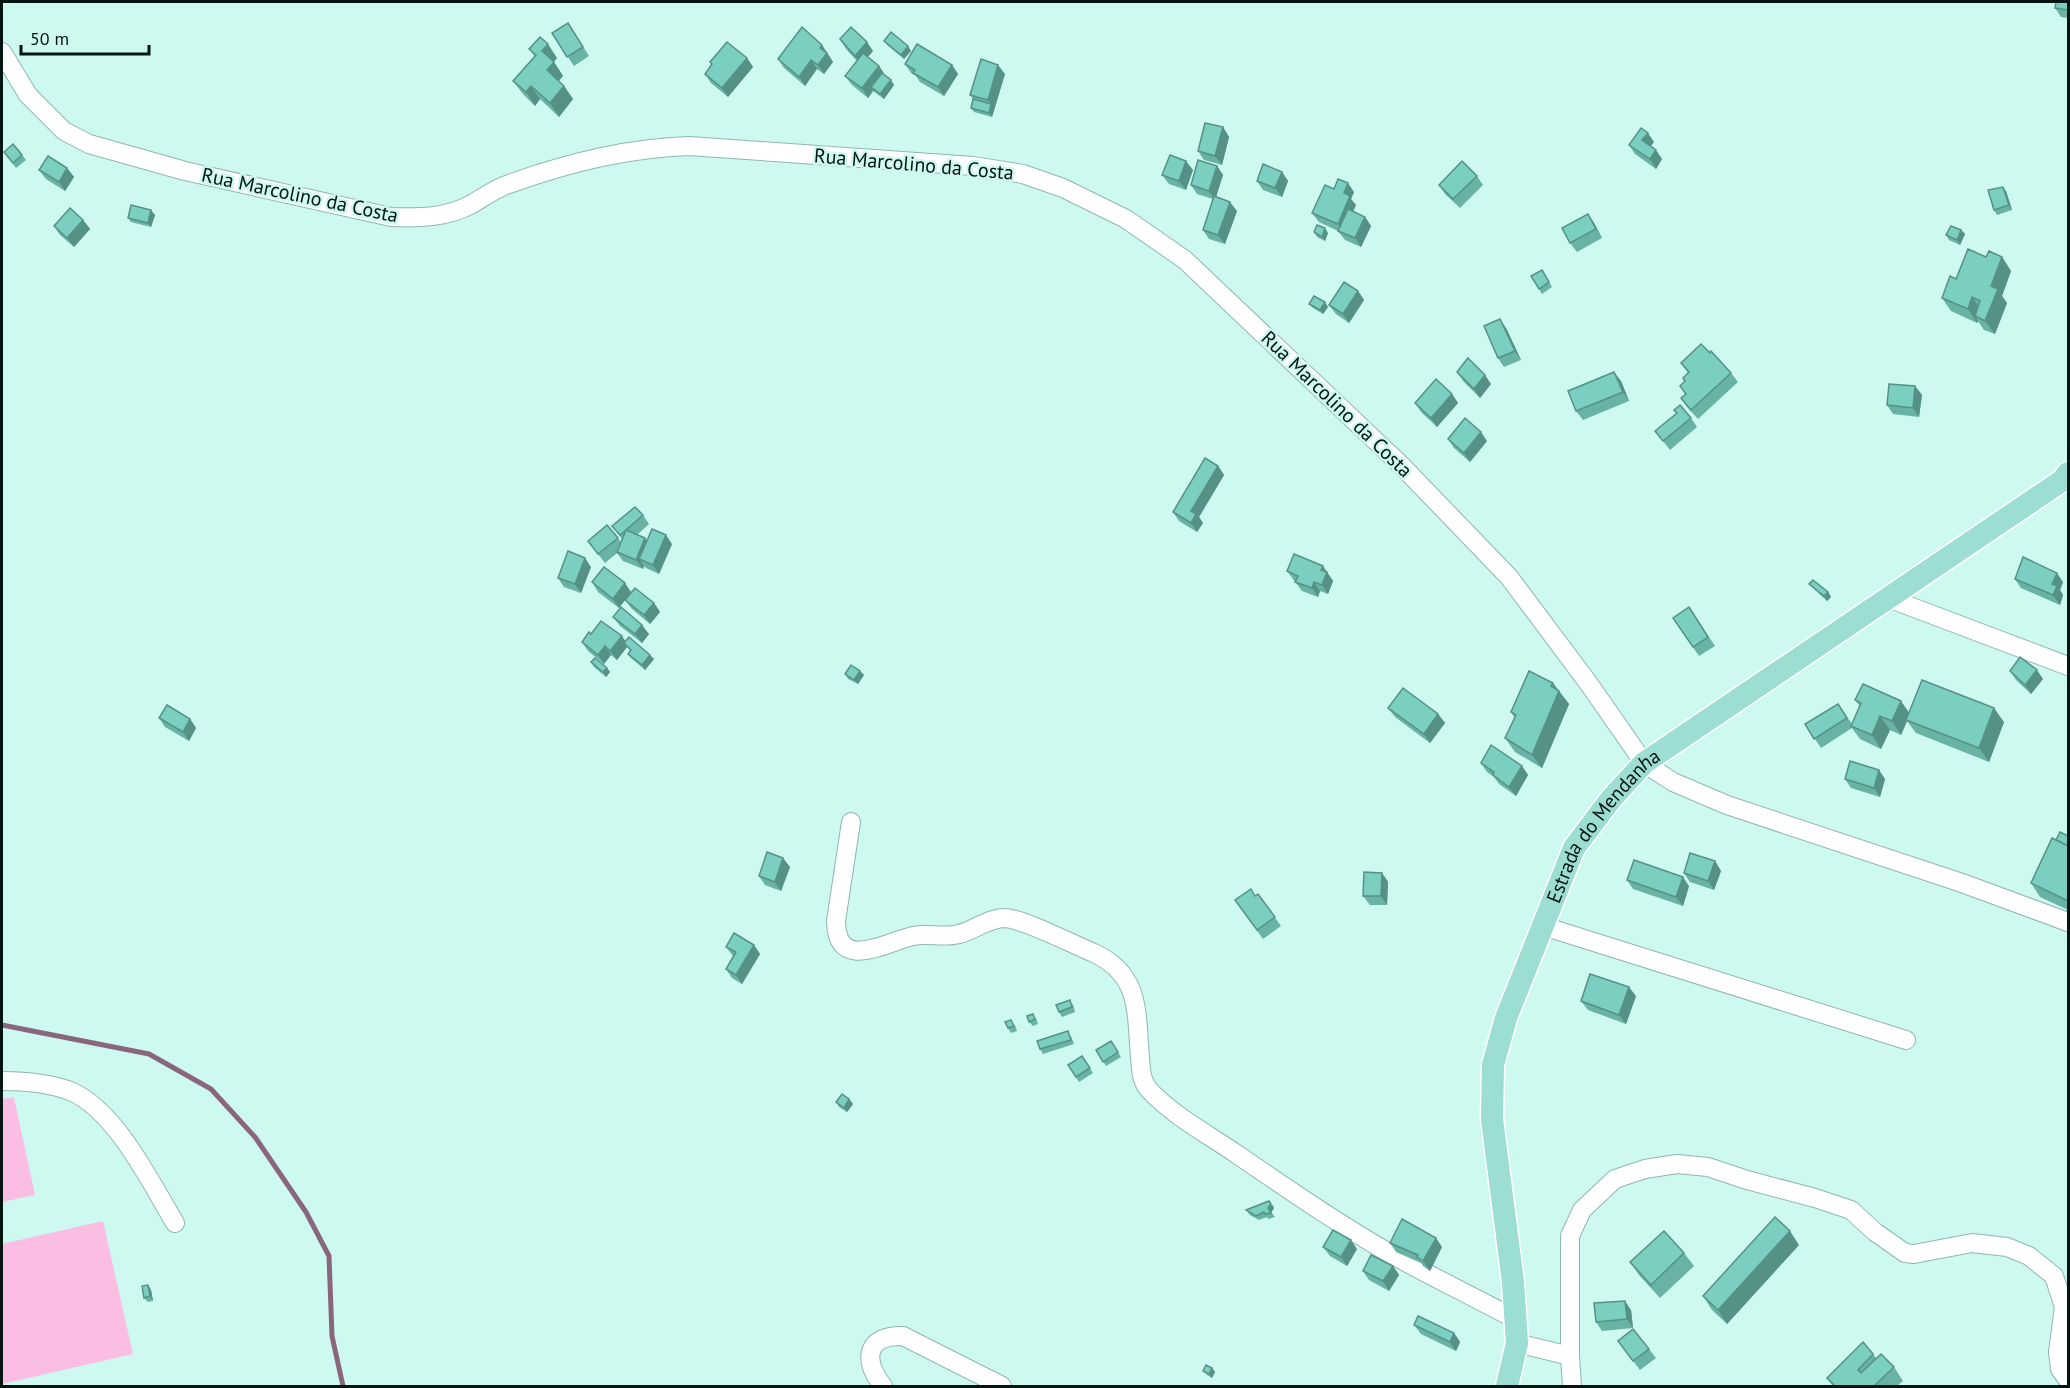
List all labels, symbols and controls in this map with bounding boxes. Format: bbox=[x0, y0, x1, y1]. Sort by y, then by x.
scale bar bbox=[21, 18, 148, 56]
text: 50 m bbox=[30, 27, 69, 50]
street label: Rua Marcolino da Costa bbox=[813, 142, 1015, 186]
street label: Rua Marcolino da Costa bbox=[199, 161, 401, 229]
street label: Rua Marcolino da Costa bbox=[1256, 325, 1418, 483]
street label: Estrada do Mendanha bbox=[1540, 743, 1665, 907]

